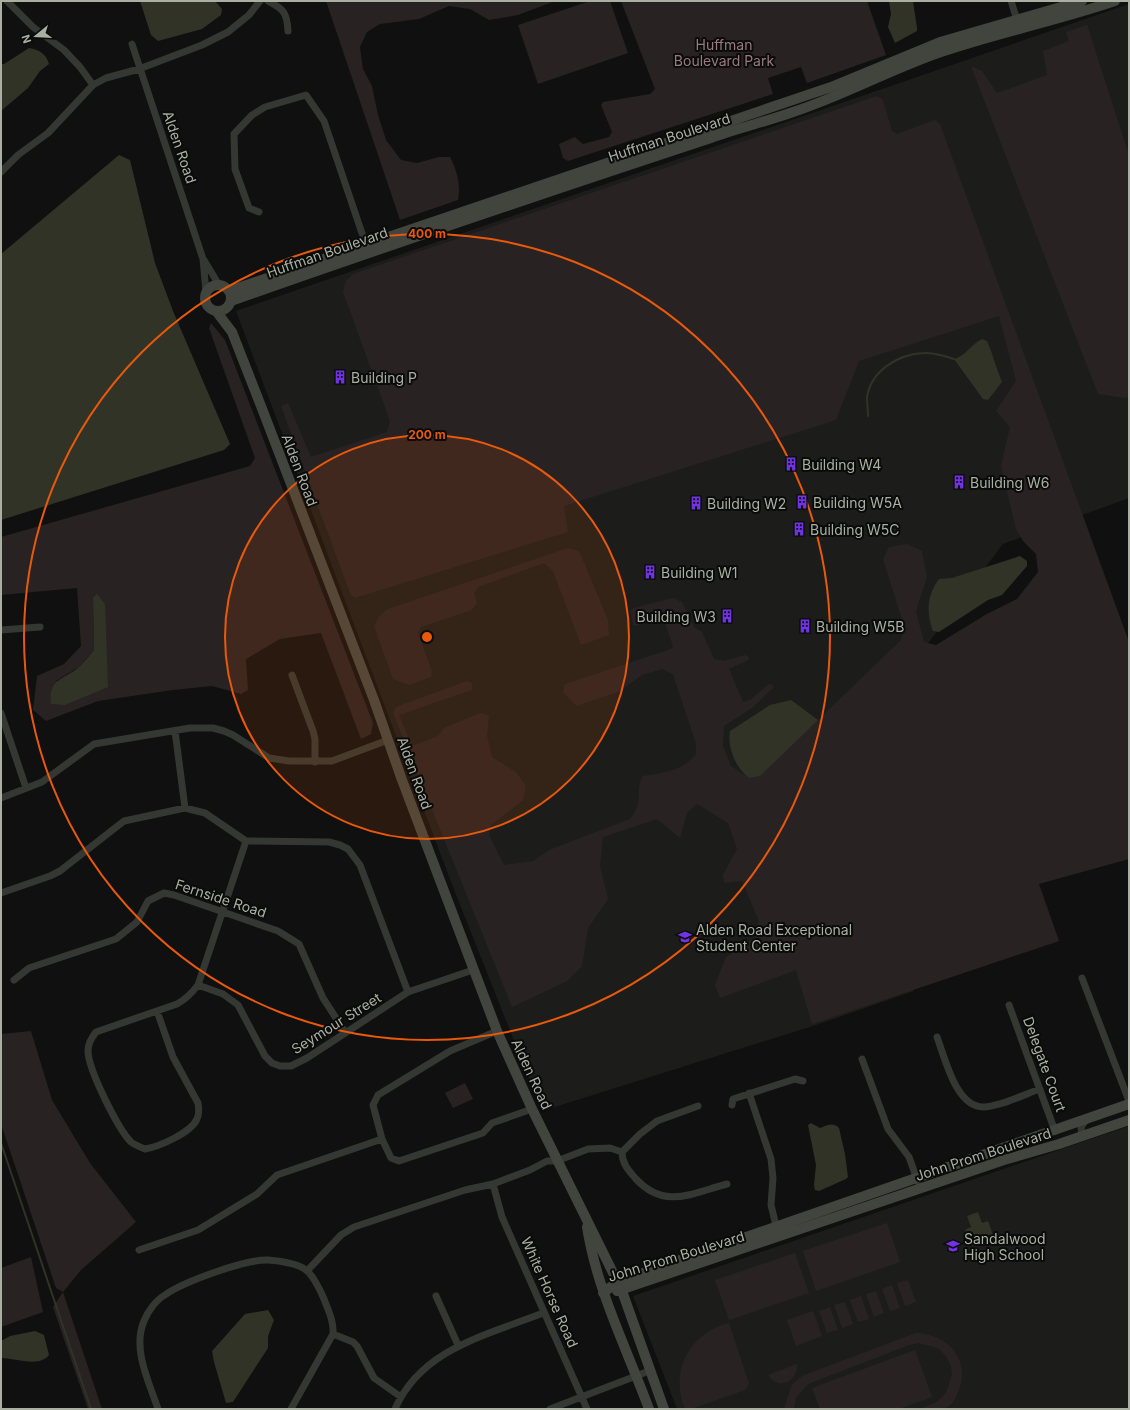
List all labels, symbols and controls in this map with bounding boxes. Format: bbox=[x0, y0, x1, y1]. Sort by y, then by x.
north arrow bbox=[16, 16, 56, 56]
text: N bbox=[19, 33, 34, 45]
park label: Huffman Boulevard Park bbox=[674, 36, 774, 69]
street label: Alden Road bbox=[160, 108, 200, 186]
street label: Huffman Boulevard bbox=[606, 109, 732, 165]
street label: Huffman Boulevard bbox=[264, 223, 390, 281]
text: 400 m bbox=[408, 226, 446, 241]
building icon: Building P bbox=[332, 369, 348, 385]
place label: Building P bbox=[351, 369, 417, 386]
text: 200 m bbox=[408, 427, 446, 442]
street label: Alden Road bbox=[278, 432, 322, 508]
building icon: Building W4 bbox=[783, 456, 799, 472]
place label: Building W4 bbox=[802, 456, 881, 473]
building icon: Building W6 bbox=[951, 474, 967, 490]
place label: Building W6 bbox=[970, 474, 1049, 491]
building icon: Building W5A bbox=[794, 494, 810, 510]
place label: Building W5A bbox=[813, 494, 902, 511]
building icon: Building W2 bbox=[688, 495, 704, 511]
place label: Building W2 bbox=[707, 495, 786, 512]
building icon: Building W5C bbox=[791, 521, 807, 537]
place label: Building W5C bbox=[810, 521, 900, 538]
building icon: Building W1 bbox=[642, 564, 658, 580]
place label: Building W1 bbox=[661, 564, 737, 581]
place label: Building W3 bbox=[637, 608, 716, 625]
building icon: Building W3 bbox=[719, 608, 735, 624]
building icon: Building W5B bbox=[797, 618, 813, 634]
place label: Building W5B bbox=[816, 618, 904, 635]
centre of rings bbox=[420, 630, 434, 644]
street label: Alden Road bbox=[394, 734, 436, 812]
street label: Fernside Road bbox=[173, 875, 269, 921]
place label: Alden Road Exceptional Student Center bbox=[696, 921, 852, 954]
school or university icon: Alden Road Exceptional Student Center bbox=[677, 929, 693, 945]
street label: Seymour Street bbox=[288, 988, 384, 1057]
street label: Delegate Court bbox=[1020, 1014, 1070, 1114]
street label: Alden Road bbox=[508, 1036, 556, 1112]
street label: John Prom Boulevard bbox=[913, 1124, 1053, 1184]
street label: John Prom Boulevard bbox=[606, 1227, 746, 1285]
place label: Sandalwood High School bbox=[964, 1230, 1046, 1263]
street label: White Horse Road bbox=[518, 1234, 582, 1350]
school or university icon: Sandalwood High School bbox=[945, 1238, 961, 1254]

